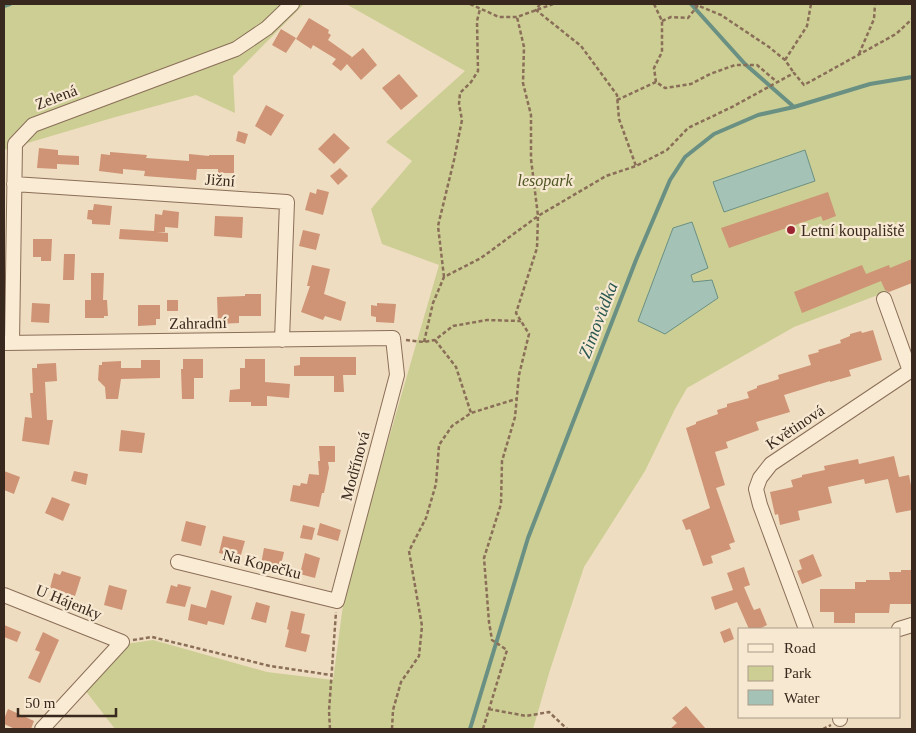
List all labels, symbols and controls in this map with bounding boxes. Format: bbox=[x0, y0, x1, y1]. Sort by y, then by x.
street label: Zelená bbox=[33, 81, 79, 113]
street label: Jižní bbox=[204, 170, 236, 190]
park label: lesopark bbox=[517, 172, 573, 190]
place label: Letní koupaliště bbox=[801, 222, 905, 240]
marker: Letní koupaliště bbox=[785, 224, 797, 236]
water label: Zimovůdka bbox=[574, 279, 622, 361]
street label: Zahradní bbox=[169, 314, 228, 332]
street label: Květinová bbox=[763, 401, 827, 453]
street label: Modřínová bbox=[338, 429, 372, 503]
street label: Na Kopečku bbox=[221, 546, 303, 583]
street label: U Hájenky bbox=[33, 581, 105, 624]
legend bbox=[738, 628, 901, 718]
text: Road bbox=[784, 640, 816, 656]
text: Park bbox=[784, 665, 812, 681]
scale bar bbox=[18, 686, 115, 718]
text: Water bbox=[784, 690, 819, 706]
text: 50 m bbox=[25, 695, 56, 711]

